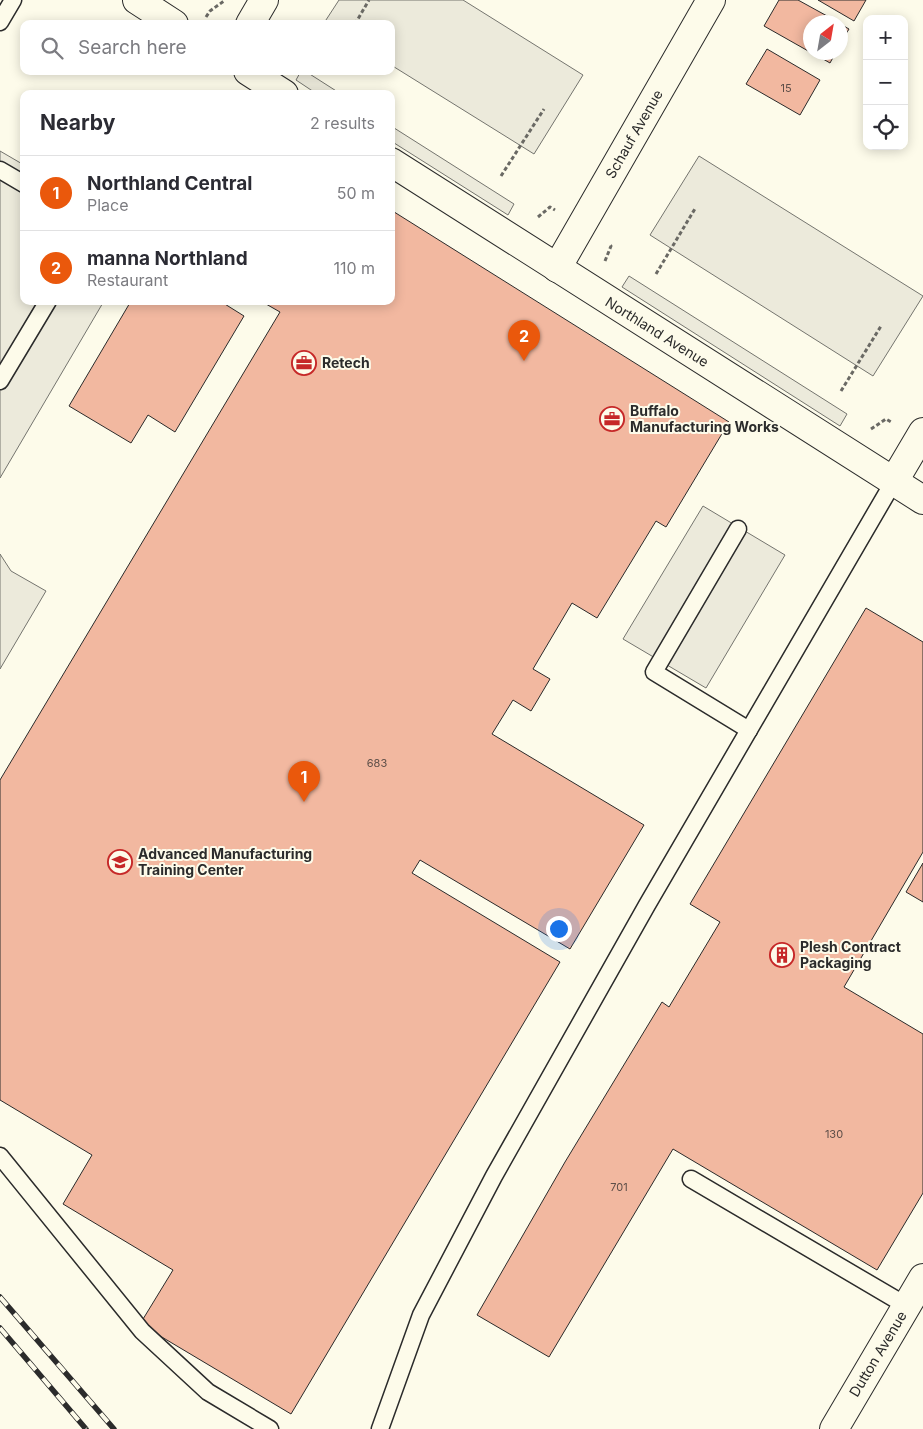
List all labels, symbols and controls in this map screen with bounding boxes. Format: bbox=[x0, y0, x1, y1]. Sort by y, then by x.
north arrow bbox=[803, 15, 848, 60]
map controls bbox=[863, 15, 908, 150]
button: + bbox=[863, 15, 908, 60]
search box bbox=[20, 20, 395, 75]
icon: search bbox=[38, 34, 66, 62]
text: Search here bbox=[78, 36, 187, 59]
button: − bbox=[863, 60, 908, 105]
house number: 15 bbox=[780, 81, 792, 95]
street label: Schauf Avenue bbox=[601, 86, 666, 181]
button: locate bbox=[863, 105, 908, 150]
text: Nearby bbox=[40, 110, 115, 135]
text: 2 results bbox=[310, 113, 375, 133]
text: Northland Central bbox=[87, 172, 252, 195]
text: 1 bbox=[53, 183, 59, 203]
text: 50 m bbox=[337, 183, 375, 203]
text: Place bbox=[87, 195, 129, 215]
text: manna Northland bbox=[87, 247, 248, 270]
text: 2 bbox=[51, 258, 61, 278]
text: 110 m bbox=[333, 258, 375, 278]
text: Restaurant bbox=[87, 270, 168, 290]
street label: Northland Avenue bbox=[603, 293, 712, 370]
pin: 2 bbox=[508, 320, 540, 361]
office icon: Retech bbox=[291, 350, 317, 376]
place label: Retech bbox=[322, 354, 370, 371]
place label: Buffalo Manufacturing Works bbox=[630, 402, 779, 435]
office icon: Buffalo Manufacturing Works bbox=[599, 406, 625, 432]
house number: 683 bbox=[367, 756, 387, 770]
pin: 1 bbox=[288, 761, 320, 802]
place label: Advanced Manufacturing Training Center bbox=[138, 845, 312, 878]
school or university icon: Advanced Manufacturing Training Center bbox=[107, 849, 133, 875]
your location bbox=[546, 916, 572, 942]
place label: Plesh Contract Packaging bbox=[800, 938, 901, 971]
building icon: Plesh Contract Packaging bbox=[769, 942, 795, 968]
house number: 130 bbox=[825, 1127, 843, 1141]
house number: 701 bbox=[610, 1180, 628, 1194]
street label: Dutton Avenue bbox=[845, 1308, 910, 1400]

